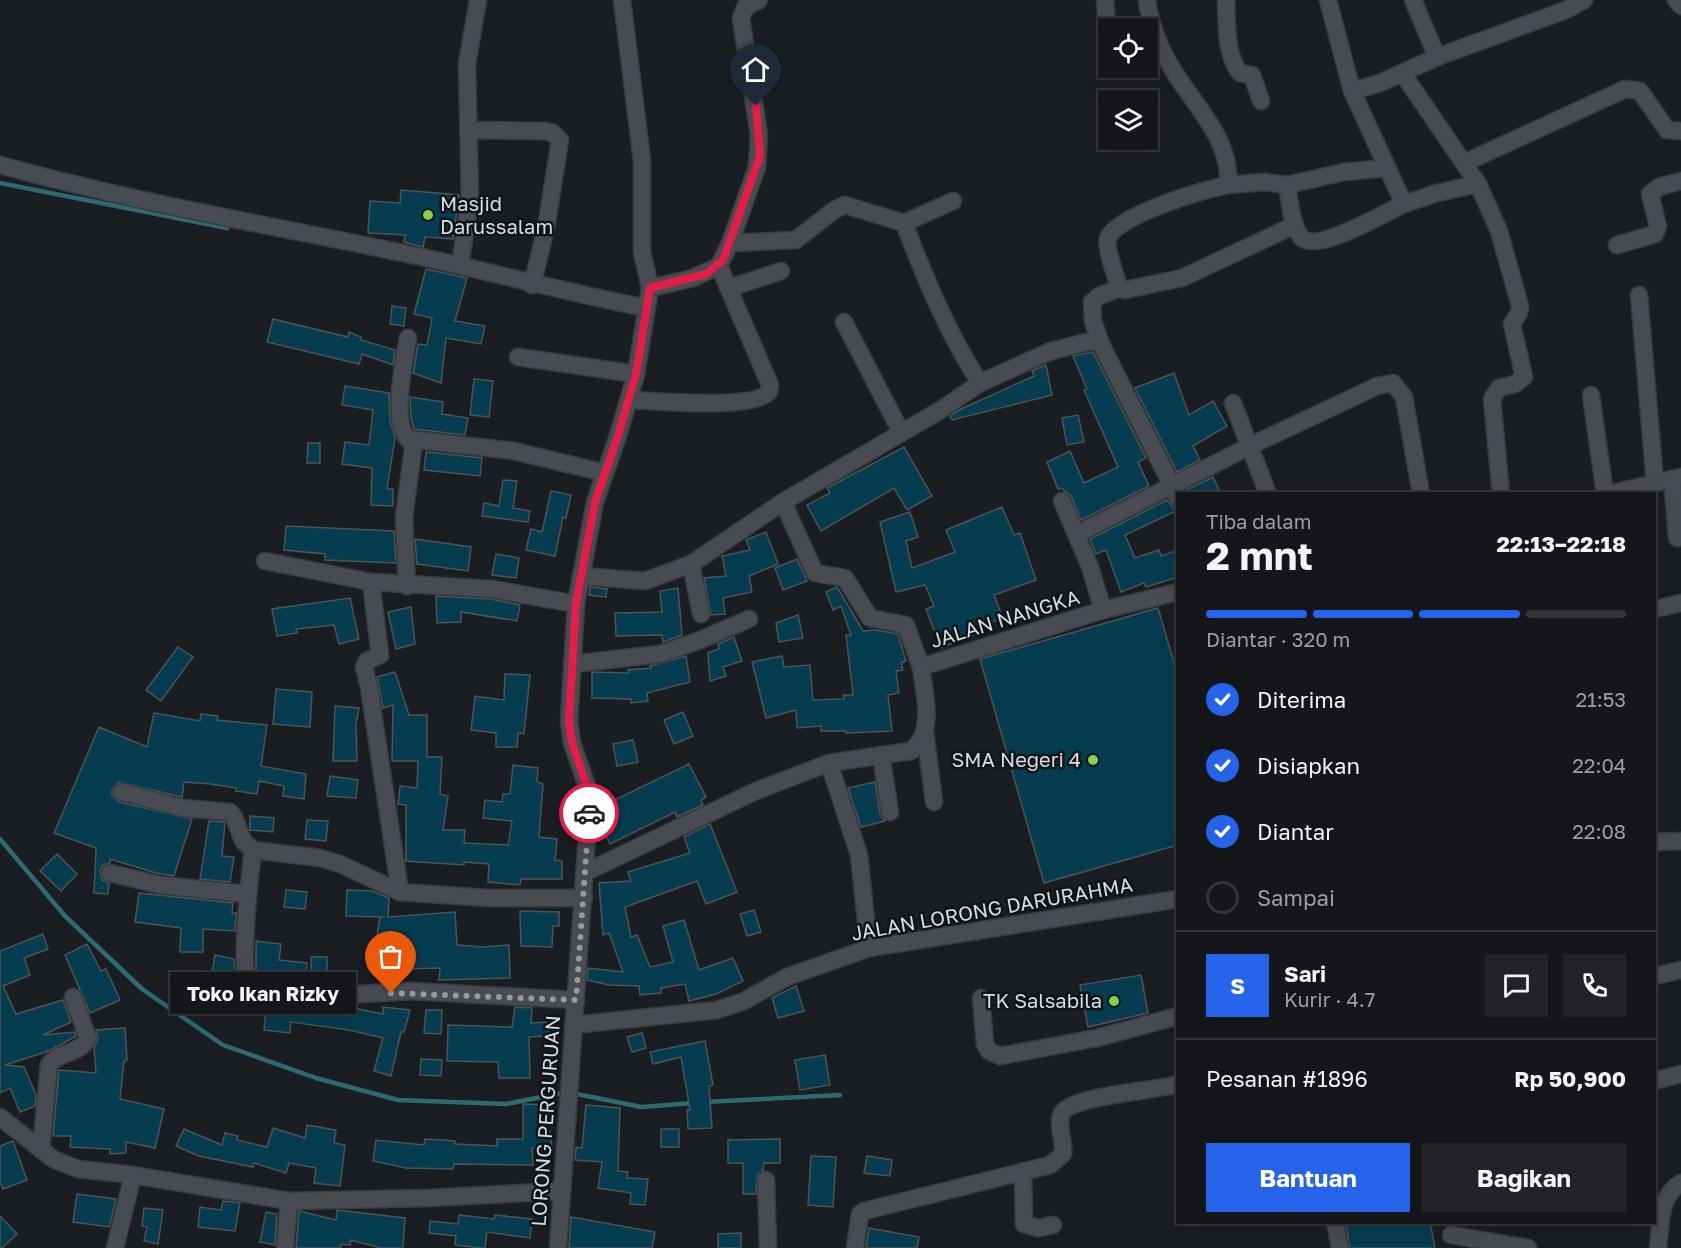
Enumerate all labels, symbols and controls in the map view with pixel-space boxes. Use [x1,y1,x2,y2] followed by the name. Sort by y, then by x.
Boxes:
[1098,18,1158,150] map controls
[1098,18,1158,78] button: locate
[730,44,781,106] pin
[739,53,772,86] icon: home
[1098,90,1158,150] button: layers
[440,191,553,238] place label: Masjid Darussalam
[421,208,435,222] marker: Masjid Darussalam
[1206,509,1311,533] text: Tiba dalam
[1496,530,1626,557] text: 22:13–22:18
[1206,532,1313,579] text: 2 mnt
[927,584,1082,652] street label: JALAN NANGKA
[1206,627,1350,651] text: Diantar · 320 m
[1206,683,1239,716] icon: check
[1257,686,1346,713] text: Diterima
[1575,687,1626,711] text: 21:53
[952,747,1081,771] place label: SMA Negeri 4
[1206,749,1239,782] icon: check
[1257,752,1360,779] text: Disiapkan
[1086,753,1100,767] marker: SMA Negeri 4
[1572,753,1626,777] text: 22:04
[559,783,619,843] courier
[573,797,606,830] icon: car
[1206,815,1239,848] icon: check
[1257,818,1334,845] text: Diantar
[1572,819,1626,843] text: 22:08
[849,871,1134,945] street label: JALAN LORONG DARURAHMA
[1257,884,1335,911] text: Sampai
[365,931,416,993] pin
[374,940,407,973] icon: bag
[1485,954,1548,1017] button: chat
[1563,954,1626,1017] button: phone
[1284,960,1326,987] text: Sari
[169,972,355,1014] callout: Toko Ikan Rizky
[1230,972,1245,999] text: S
[187,981,339,1005] text: Toko Ikan Rizky
[1284,987,1375,1011] text: Kurir · 4.7
[983,988,1102,1012] place label: TK Salsabila
[1107,994,1121,1008] marker: TK Salsabila
[526,1014,564,1227] street label: LORONG PERGURUAN
[1206,1065,1368,1092] text: Pesanan #1896
[1514,1065,1626,1092] text: Rp 50,900
[1206,1143,1410,1212] button: Bantuan
[1422,1143,1626,1212] button: Bagikan

